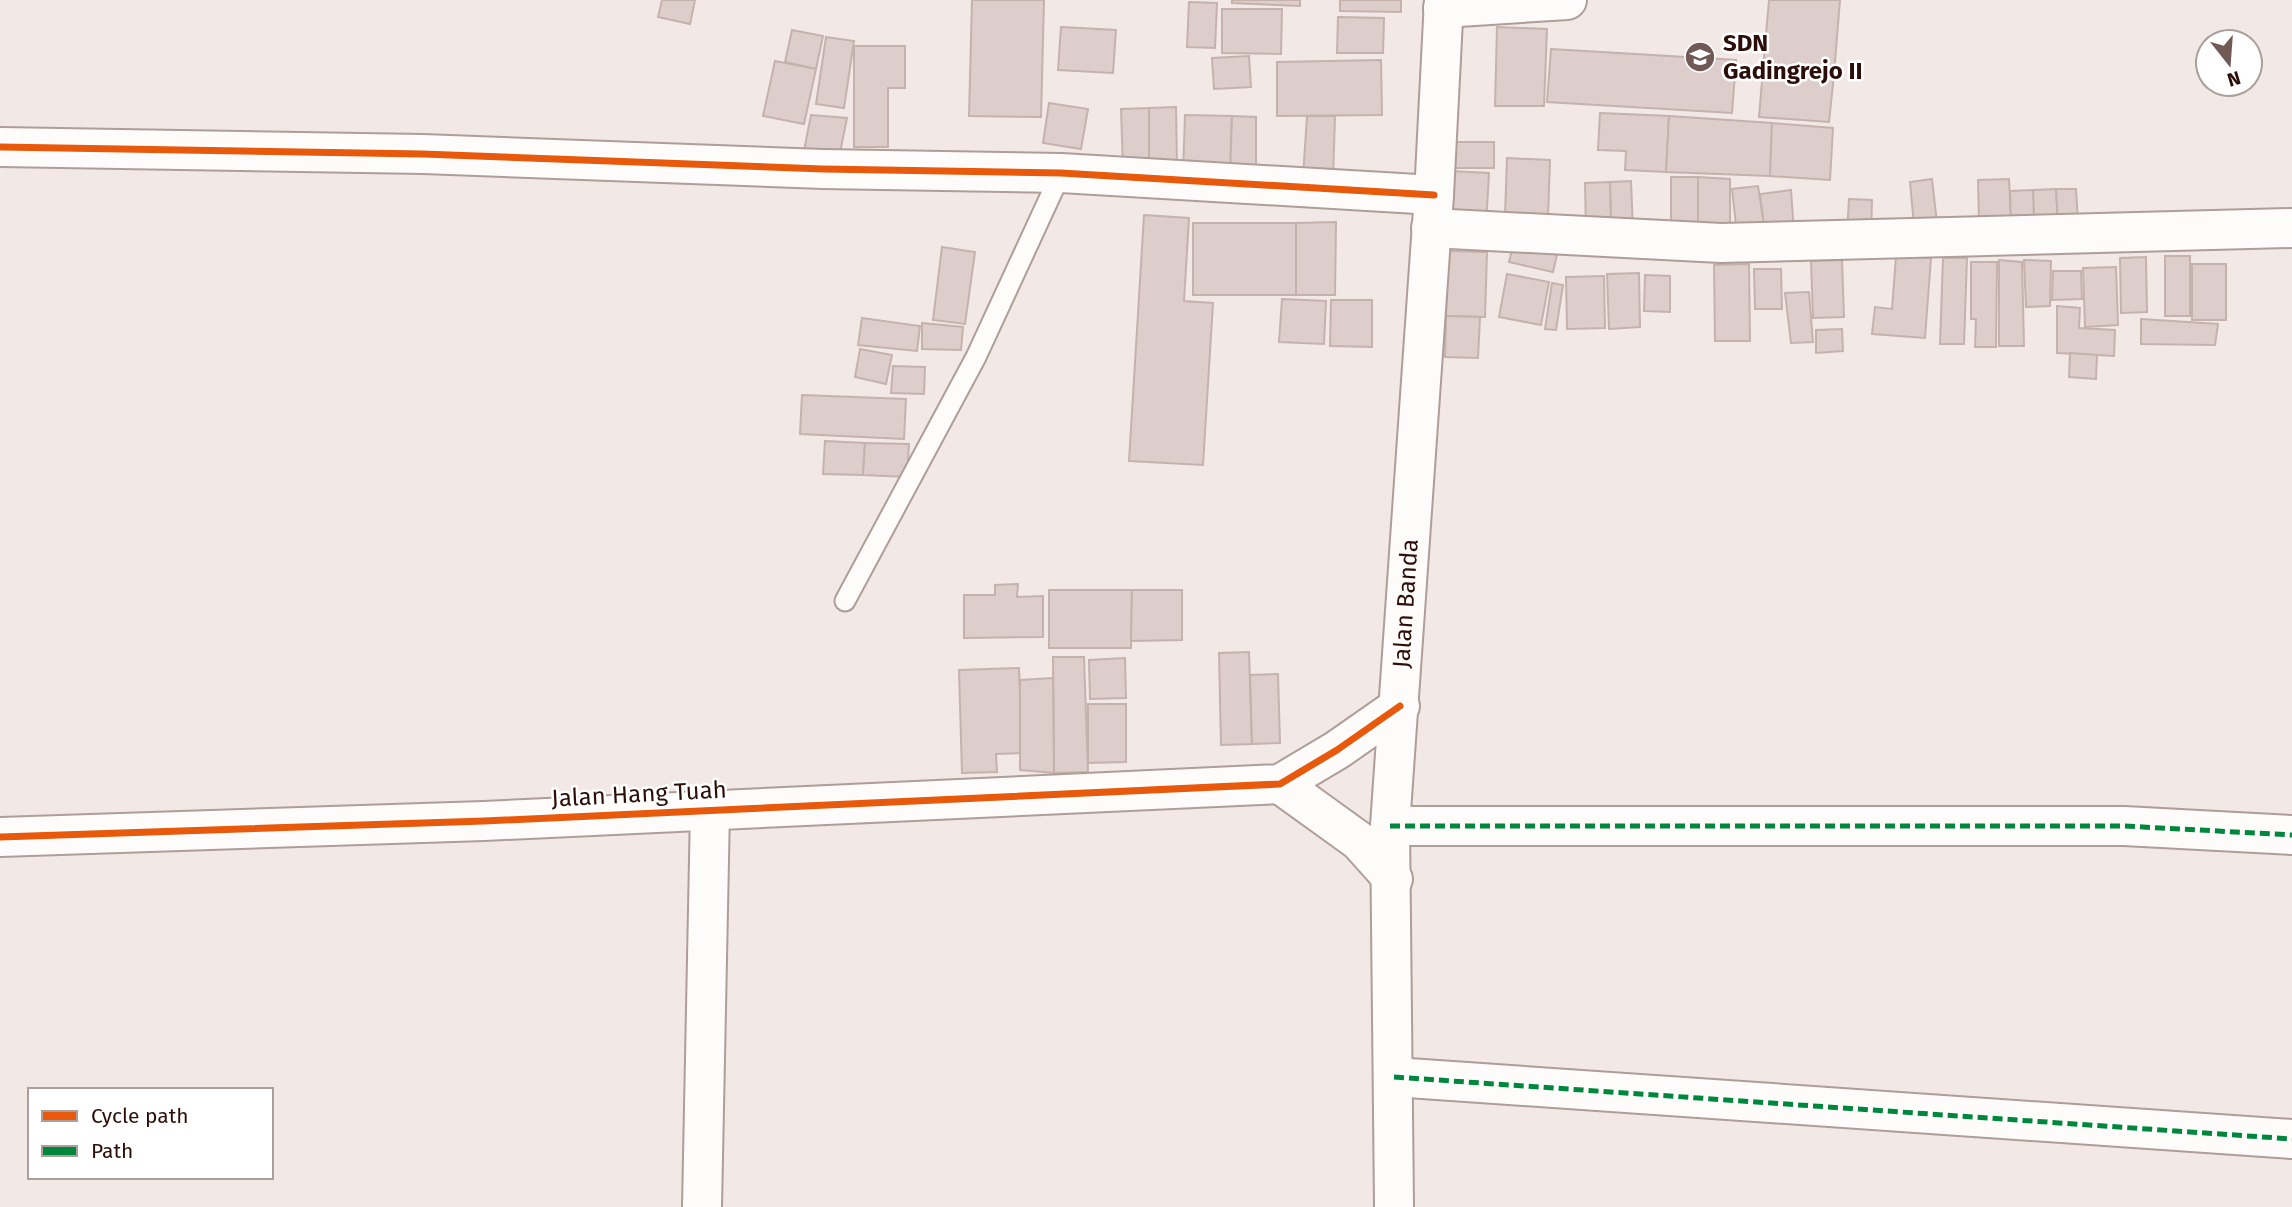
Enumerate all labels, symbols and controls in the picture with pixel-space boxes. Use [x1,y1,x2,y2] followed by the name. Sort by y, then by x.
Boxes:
[2194,28,2264,98] north arrow
[1723,29,1863,85] place label: SDN Gadingrejo II
[1683,40,1717,74] school or university icon: SDN Gadingrejo II
[2224,66,2243,92] text: N
[1387,538,1424,669] street label: Jalan Banda
[551,775,727,813] street label: Jalan Hang Tuah
[28,1088,273,1179] legend
[91,1103,189,1129] text: Cycle path
[91,1138,133,1164] text: Path

